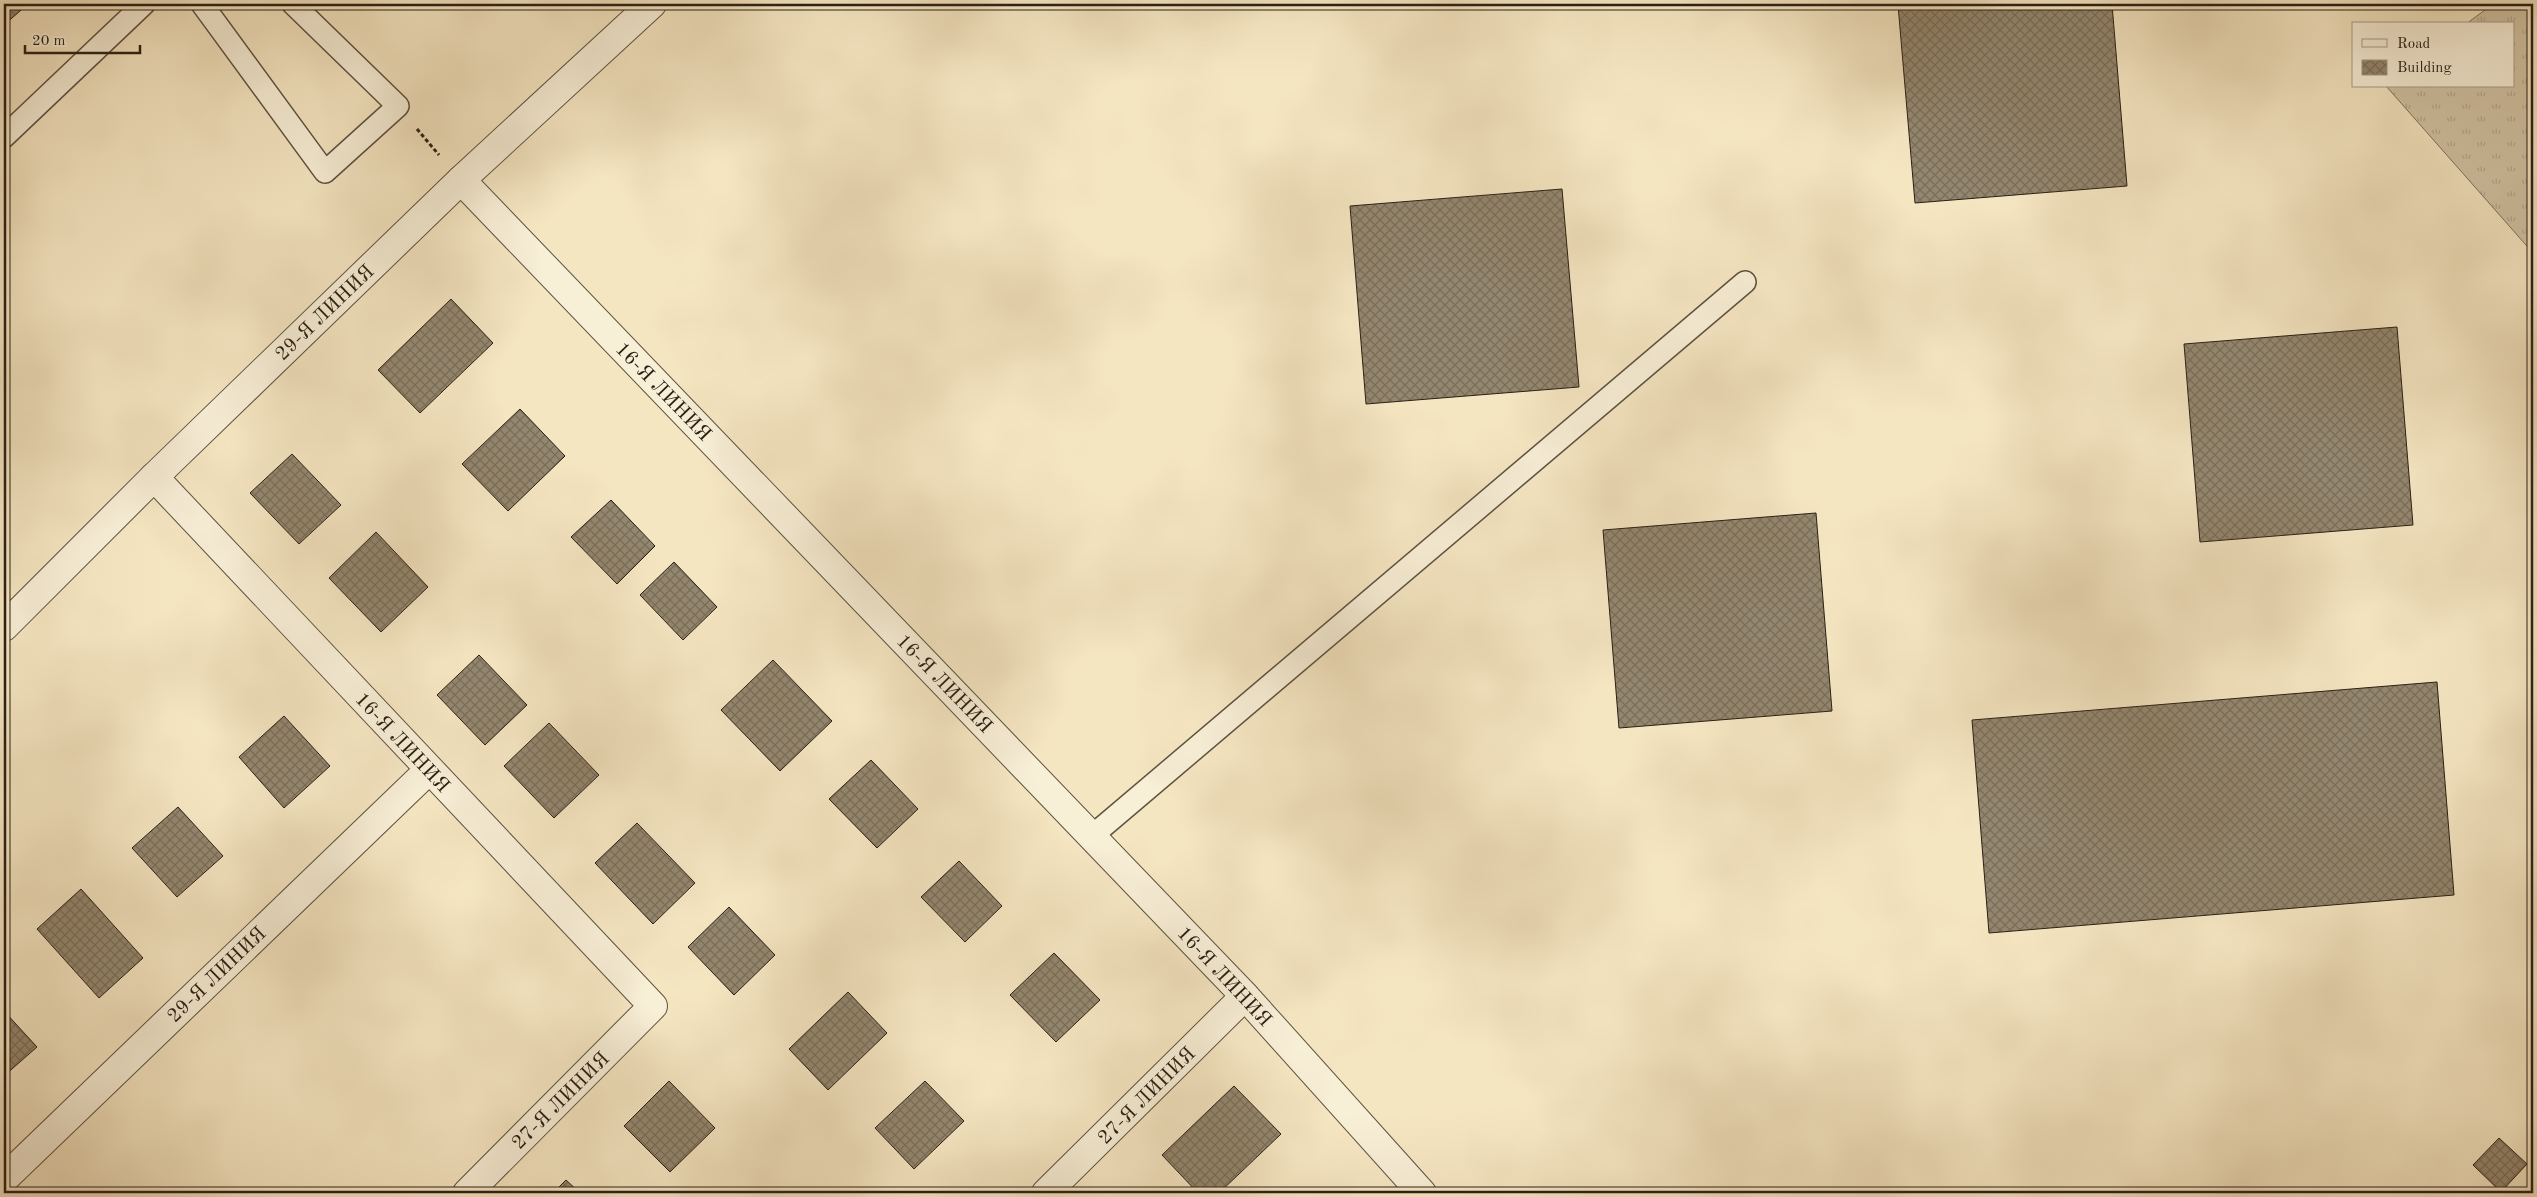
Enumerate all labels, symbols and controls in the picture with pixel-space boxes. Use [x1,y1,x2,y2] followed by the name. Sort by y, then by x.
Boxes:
[25,22,140,54] scale bar
[2352,22,2514,88] legend
[32,34,66,49] text: 20 m
[2397,37,2431,52] text: Road
[2397,61,2452,76] text: Building
[272,262,378,365] street label: 29-Я ЛИНИЯ
[611,339,714,445] street label: 16-Я ЛИНИЯ
[892,631,995,737] street label: 16-Я ЛИНИЯ
[350,690,453,797] street label: 16-Я ЛИНИЯ
[164,924,270,1027] street label: 29-Я ЛИНИЯ
[1172,924,1275,1031] street label: 16-Я ЛИНИЯ
[1095,1044,1200,1149] street label: 27-Я ЛИНИЯ
[509,1049,614,1154] street label: 27-Я ЛИНИЯ

